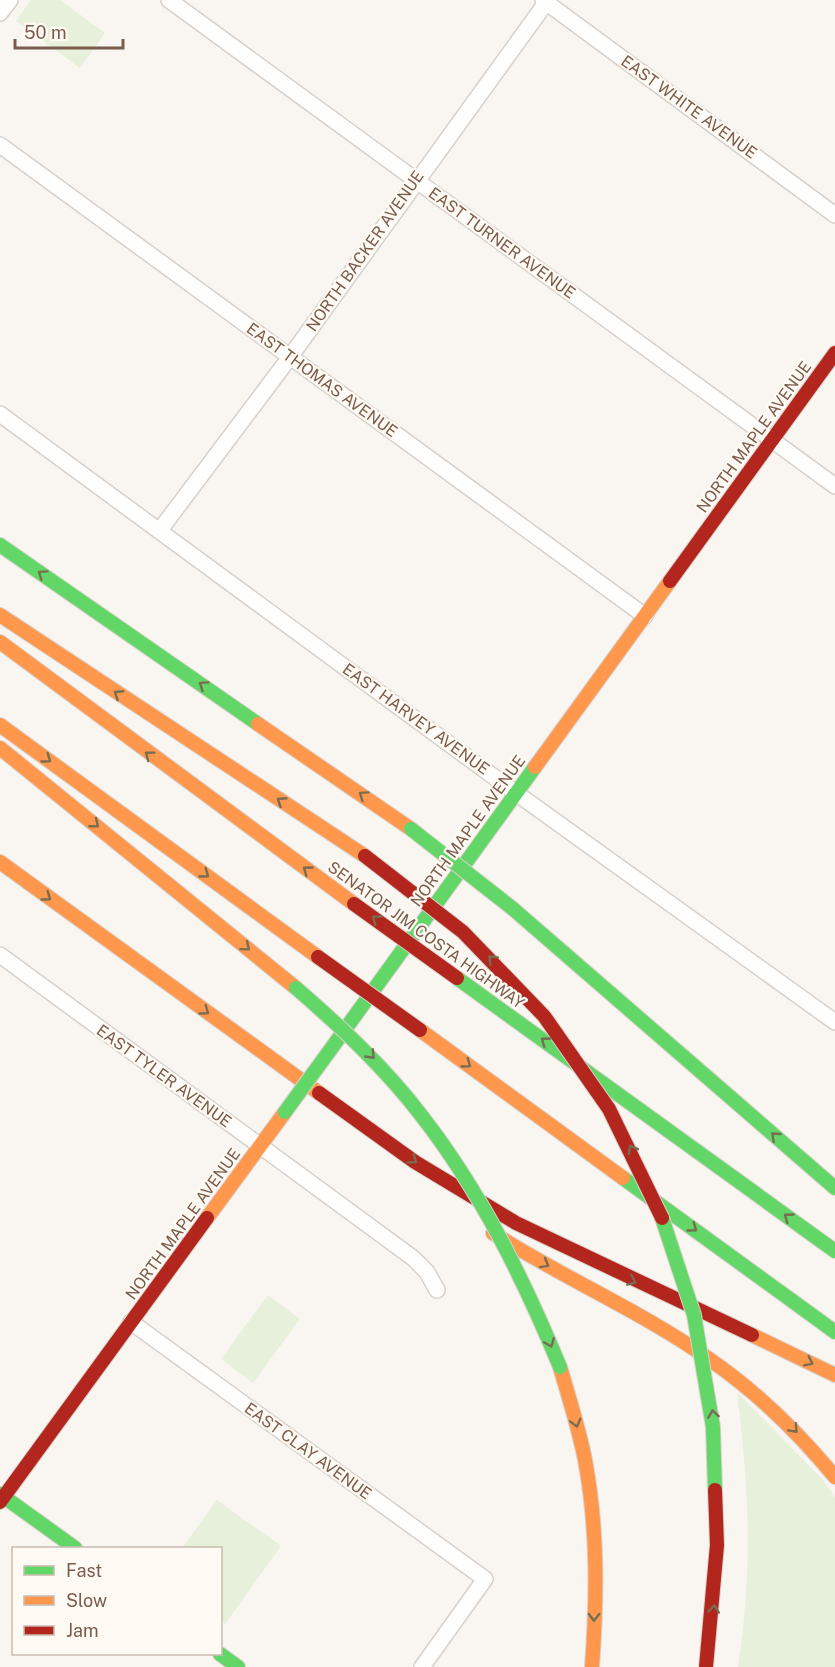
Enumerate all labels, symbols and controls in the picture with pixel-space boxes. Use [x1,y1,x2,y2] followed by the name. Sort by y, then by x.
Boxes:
[15,12,123,50] scale bar
[24,22,67,43] text: 50 m
[617,51,761,163] street label: EAST WHITE AVENUE
[302,167,428,335] street label: NORTH BACKER AVENUE
[425,183,579,303] street label: EAST TURNER AVENUE
[243,319,401,441] street label: EAST THOMAS AVENUE
[693,358,815,516] street label: NORTH MAPLE AVENUE
[38,570,49,581] one-way arrow
[339,659,493,779] street label: EAST HARVEY AVENUE
[198,681,209,692] one-way arrow
[114,690,125,701] one-way arrow
[145,751,156,762] one-way arrow
[41,752,52,763] one-way arrow
[407,752,529,910] street label: NORTH MAPLE AVENUE
[359,791,370,802] one-way arrow
[277,797,288,808] one-way arrow
[88,817,99,828] one-way arrow
[324,857,528,1013] street label: SENATOR JIM COSTA HIGHWAY
[302,866,313,877] one-way arrow
[198,867,209,878] one-way arrow
[40,890,51,901] one-way arrow
[371,916,382,927] one-way arrow
[239,939,250,950] one-way arrow
[489,955,500,966] one-way arrow
[198,1004,209,1015] one-way arrow
[93,1021,235,1131] street label: EAST TYLER AVENUE
[540,1037,551,1048] one-way arrow
[364,1048,375,1058] one-way arrow
[461,1057,472,1068] one-way arrow
[771,1132,782,1143] one-way arrow
[122,1145,244,1303] street label: NORTH MAPLE AVENUE
[628,1145,639,1155] one-way arrow
[407,1153,418,1164] one-way arrow
[783,1213,794,1224] one-way arrow
[686,1221,697,1232] one-way arrow
[539,1257,549,1268] one-way arrow
[625,1274,636,1286] one-way arrow
[543,1337,556,1348] one-way arrow
[803,1355,813,1366] one-way arrow
[241,1399,375,1503] street label: EAST CLAY AVENUE
[707,1410,719,1419] one-way arrow
[569,1418,582,1428] one-way arrow
[786,1421,797,1432] one-way arrow
[12,1547,222,1655] legend
[66,1560,102,1581] text: Fast
[66,1590,107,1611] text: Slow
[707,1604,719,1614] one-way arrow
[587,1612,600,1621] one-way arrow
[66,1620,99,1641] text: Jam

